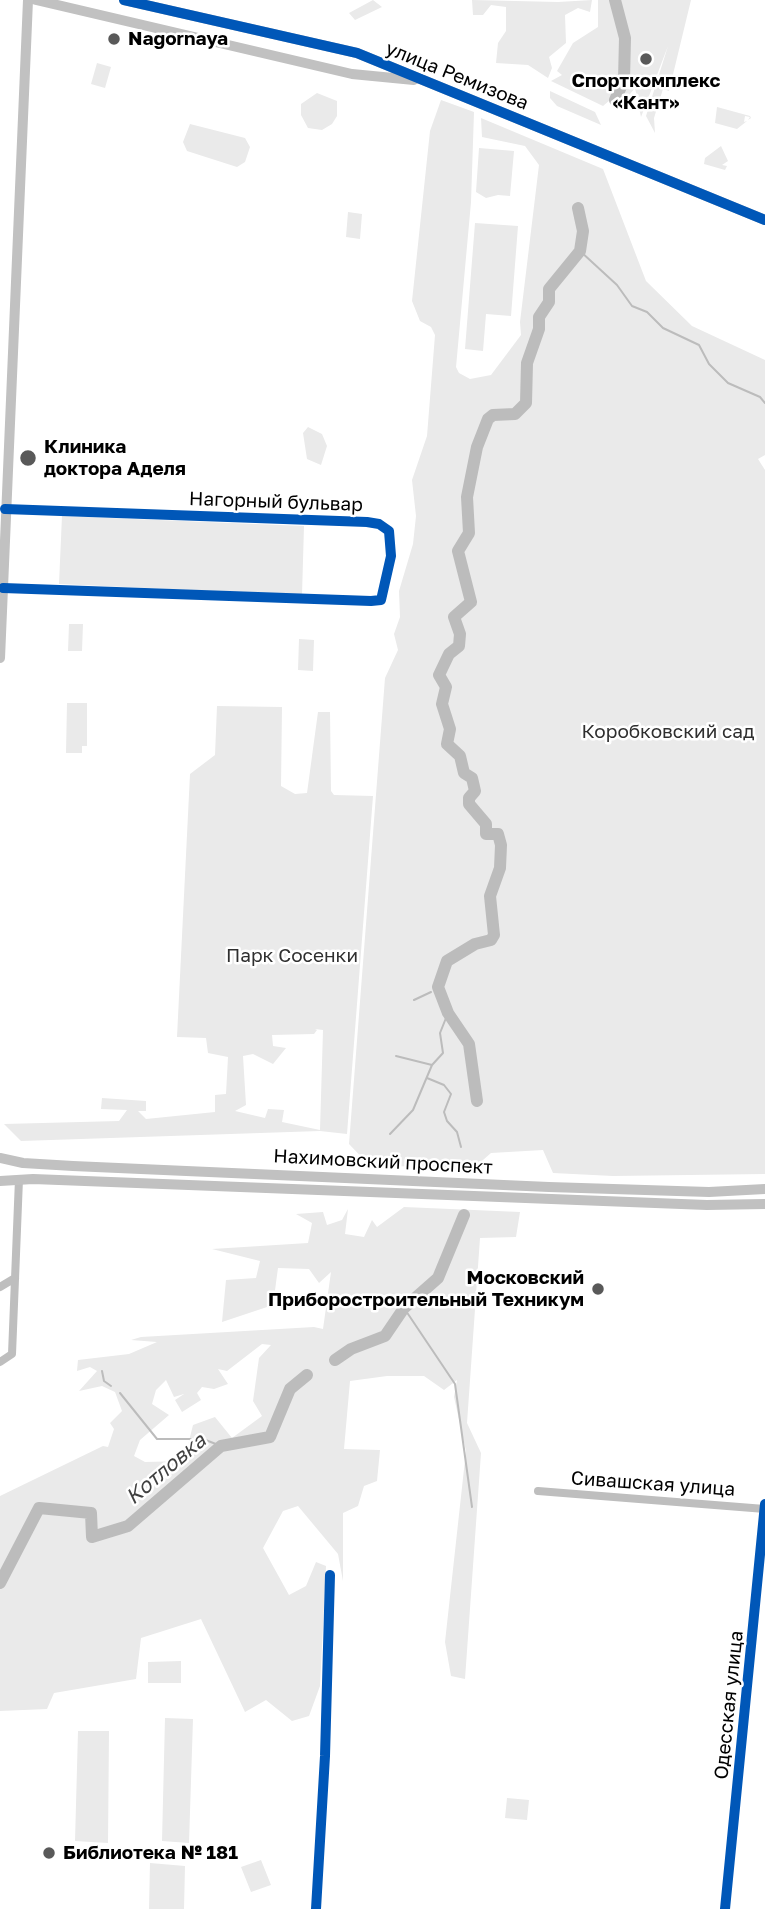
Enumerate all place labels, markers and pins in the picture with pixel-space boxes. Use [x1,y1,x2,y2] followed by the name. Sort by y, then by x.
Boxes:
[128,28,228,50] place label: Nagornaya
[106,31,122,47] marker: Nagornaya
[638,51,654,67] marker: Спорткомплекс «Кант»
[572,70,720,114] place label: Спорткомплекс «Кант»
[44,436,186,480] place label: Клиника доктора Аделя
[18,448,38,468] marker: Клиника доктора Аделя
[268,1267,584,1311] place label: Московский Приборостроительный Техникум
[590,1281,606,1297] marker: Московский Приборостроительный Техникум
[63,1842,238,1864] place label: Библиотека № 181
[41,1845,57,1861] marker: Библиотека № 181

